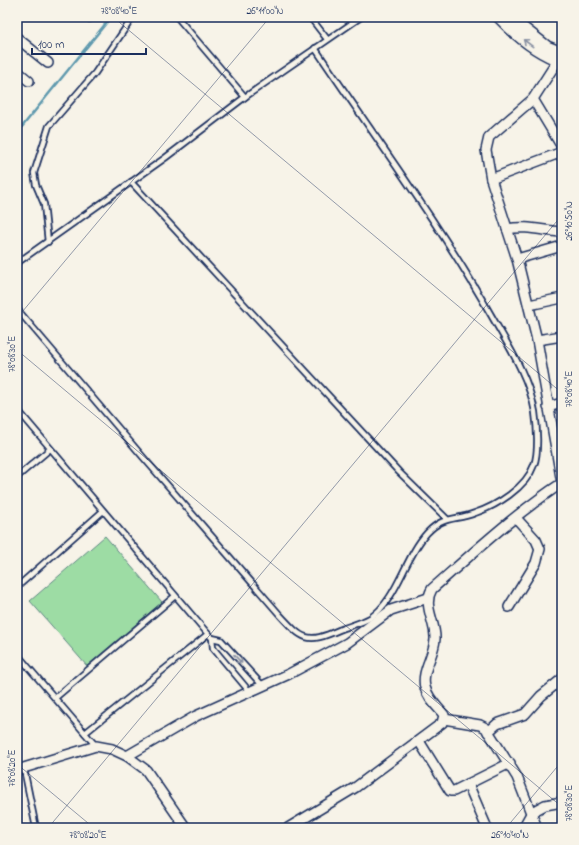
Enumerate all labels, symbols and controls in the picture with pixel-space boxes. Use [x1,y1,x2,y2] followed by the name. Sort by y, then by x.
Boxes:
[101,4,137,19] text: 78°08'40"E
[246,4,284,19] text: 26°11'00"N
[32,30,146,56] scale bar
[38,36,65,54] text: 100 m
[522,39,533,48] one-way arrow
[562,201,577,241] text: 26°10'50"N
[5,336,20,372] text: 78°08'30"E
[562,371,577,407] text: 78°08'40"E
[234,654,243,664] one-way arrow
[5,749,20,787] text: 78°08'20"E
[562,785,577,821] text: 78°08'30"E
[69,828,107,843] text: 78°08'20"E
[491,828,529,843] text: 26°10'40"N

